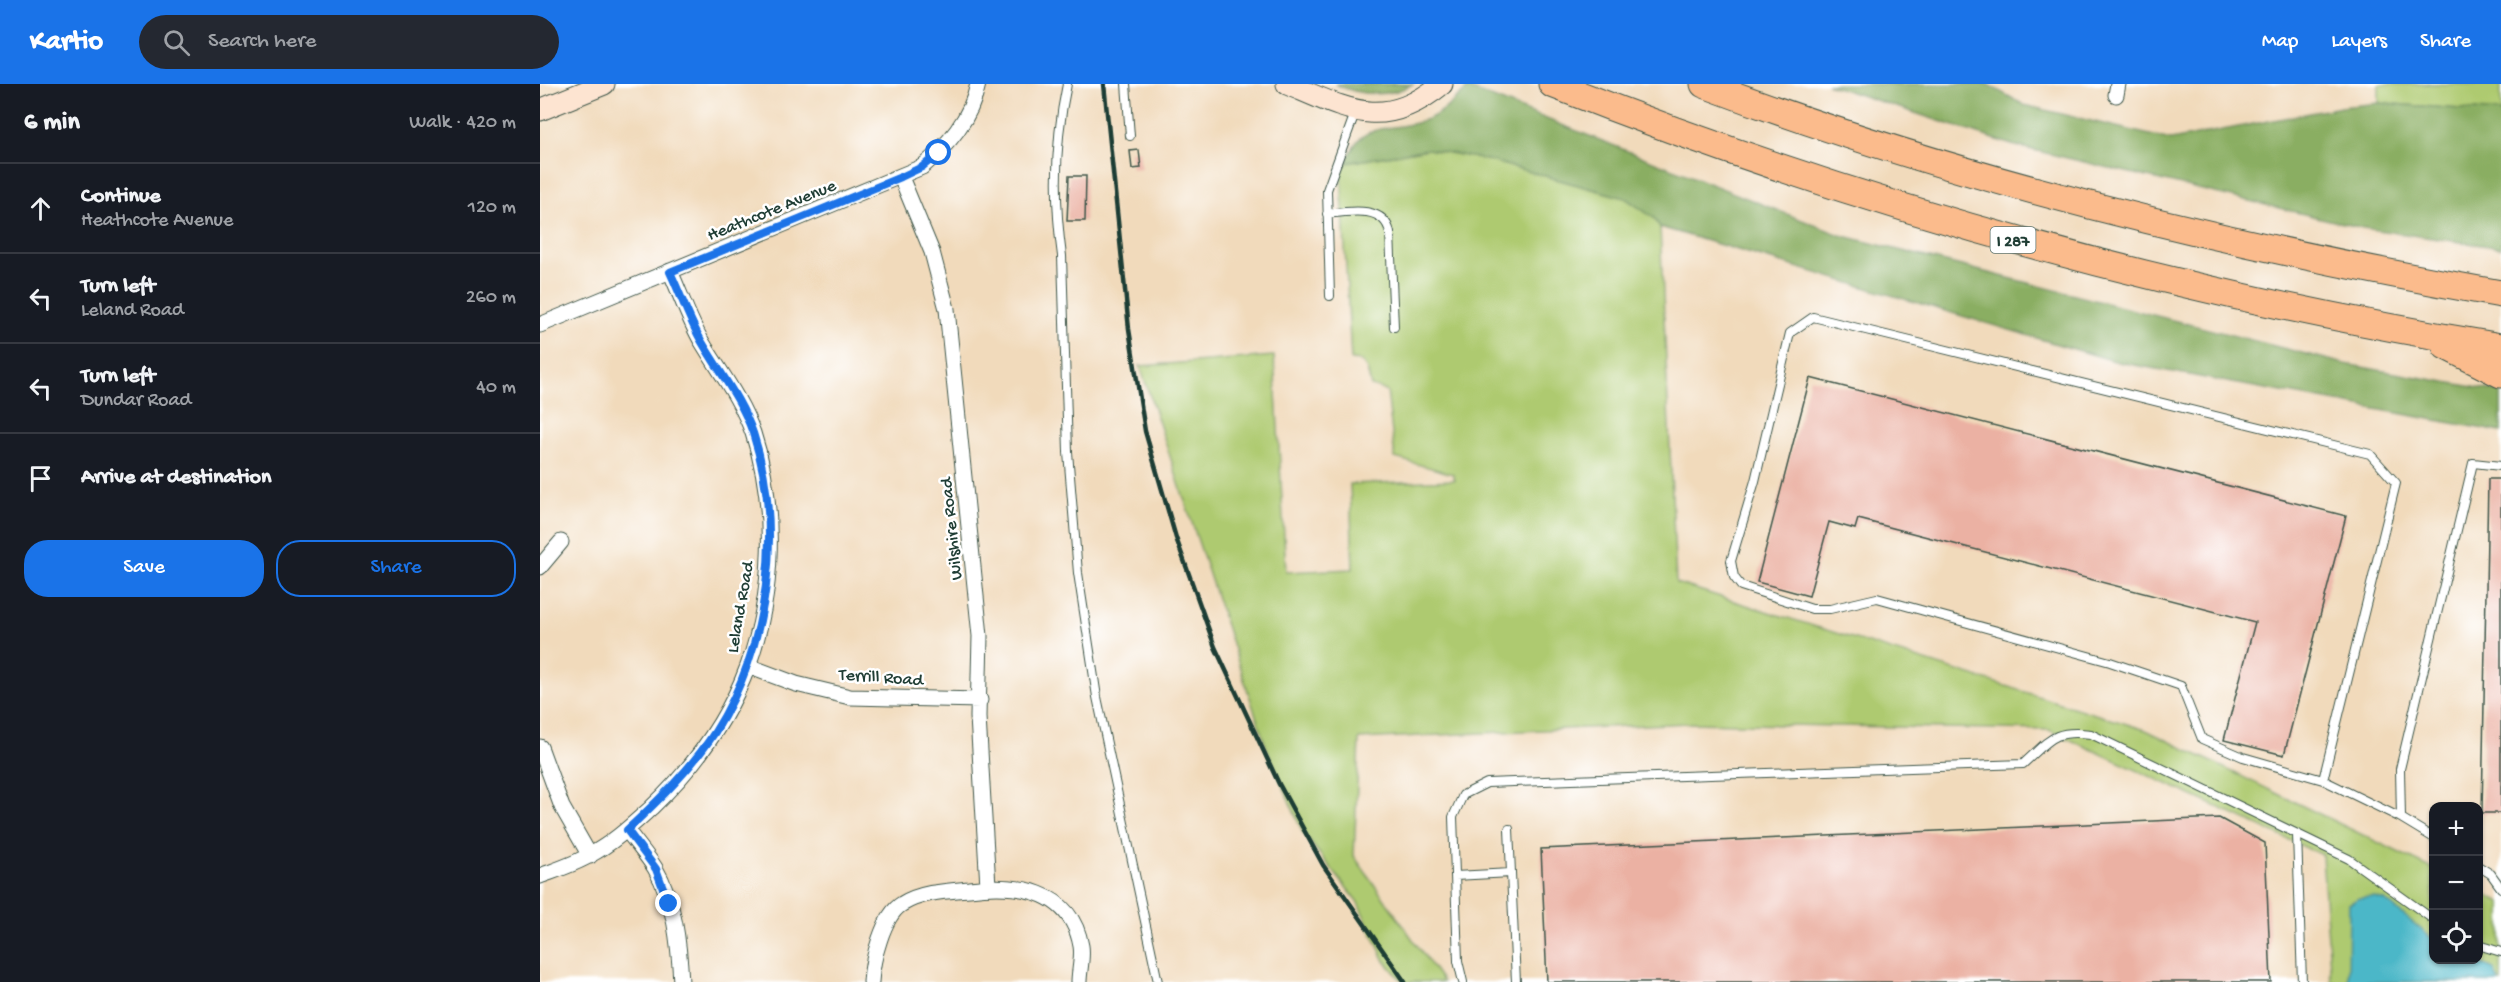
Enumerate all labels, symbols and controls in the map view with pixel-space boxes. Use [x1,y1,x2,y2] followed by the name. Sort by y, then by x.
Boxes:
[139,15,559,69] search box
[30,26,103,59] text: Kartio
[160,26,193,59] icon: search
[208,29,316,55] text: Search here
[2262,30,2298,55] text: Map
[2331,30,2387,55] text: Layers
[2420,30,2471,55] text: Share
[24,108,80,139] text: 6 min
[409,112,516,135] text: Walk · 420 m
[925,139,951,165] route start
[704,176,840,247] street label: Heathcote Avenue
[81,184,161,210] text: Continue
[24,192,57,225] icon: ahead
[468,197,516,220] text: 120 m
[81,210,233,233] text: Heathcote Avenue
[1990,227,2036,253] road number: I 287
[81,274,155,300] text: Turn left
[24,282,57,315] icon: left
[466,287,516,310] text: 260 m
[81,300,184,323] text: Leland Road
[81,364,155,390] text: Turn left
[24,372,57,405] icon: left
[476,377,516,400] text: 40 m
[81,390,191,413] text: Dundar Road
[24,462,57,495] icon: arrive
[81,465,271,491] text: Arrive at destination
[937,475,968,581] street label: Wilshire Road
[24,540,264,597] button: Save
[276,540,516,597] button: Share
[723,559,760,655] street label: Leland Road
[837,665,925,692] street label: Terrill Road
[2429,802,2483,964] map controls
[2429,802,2483,856] button: +
[2429,856,2483,910] button: −
[655,890,681,916] route end
[2429,910,2483,964] button: locate

